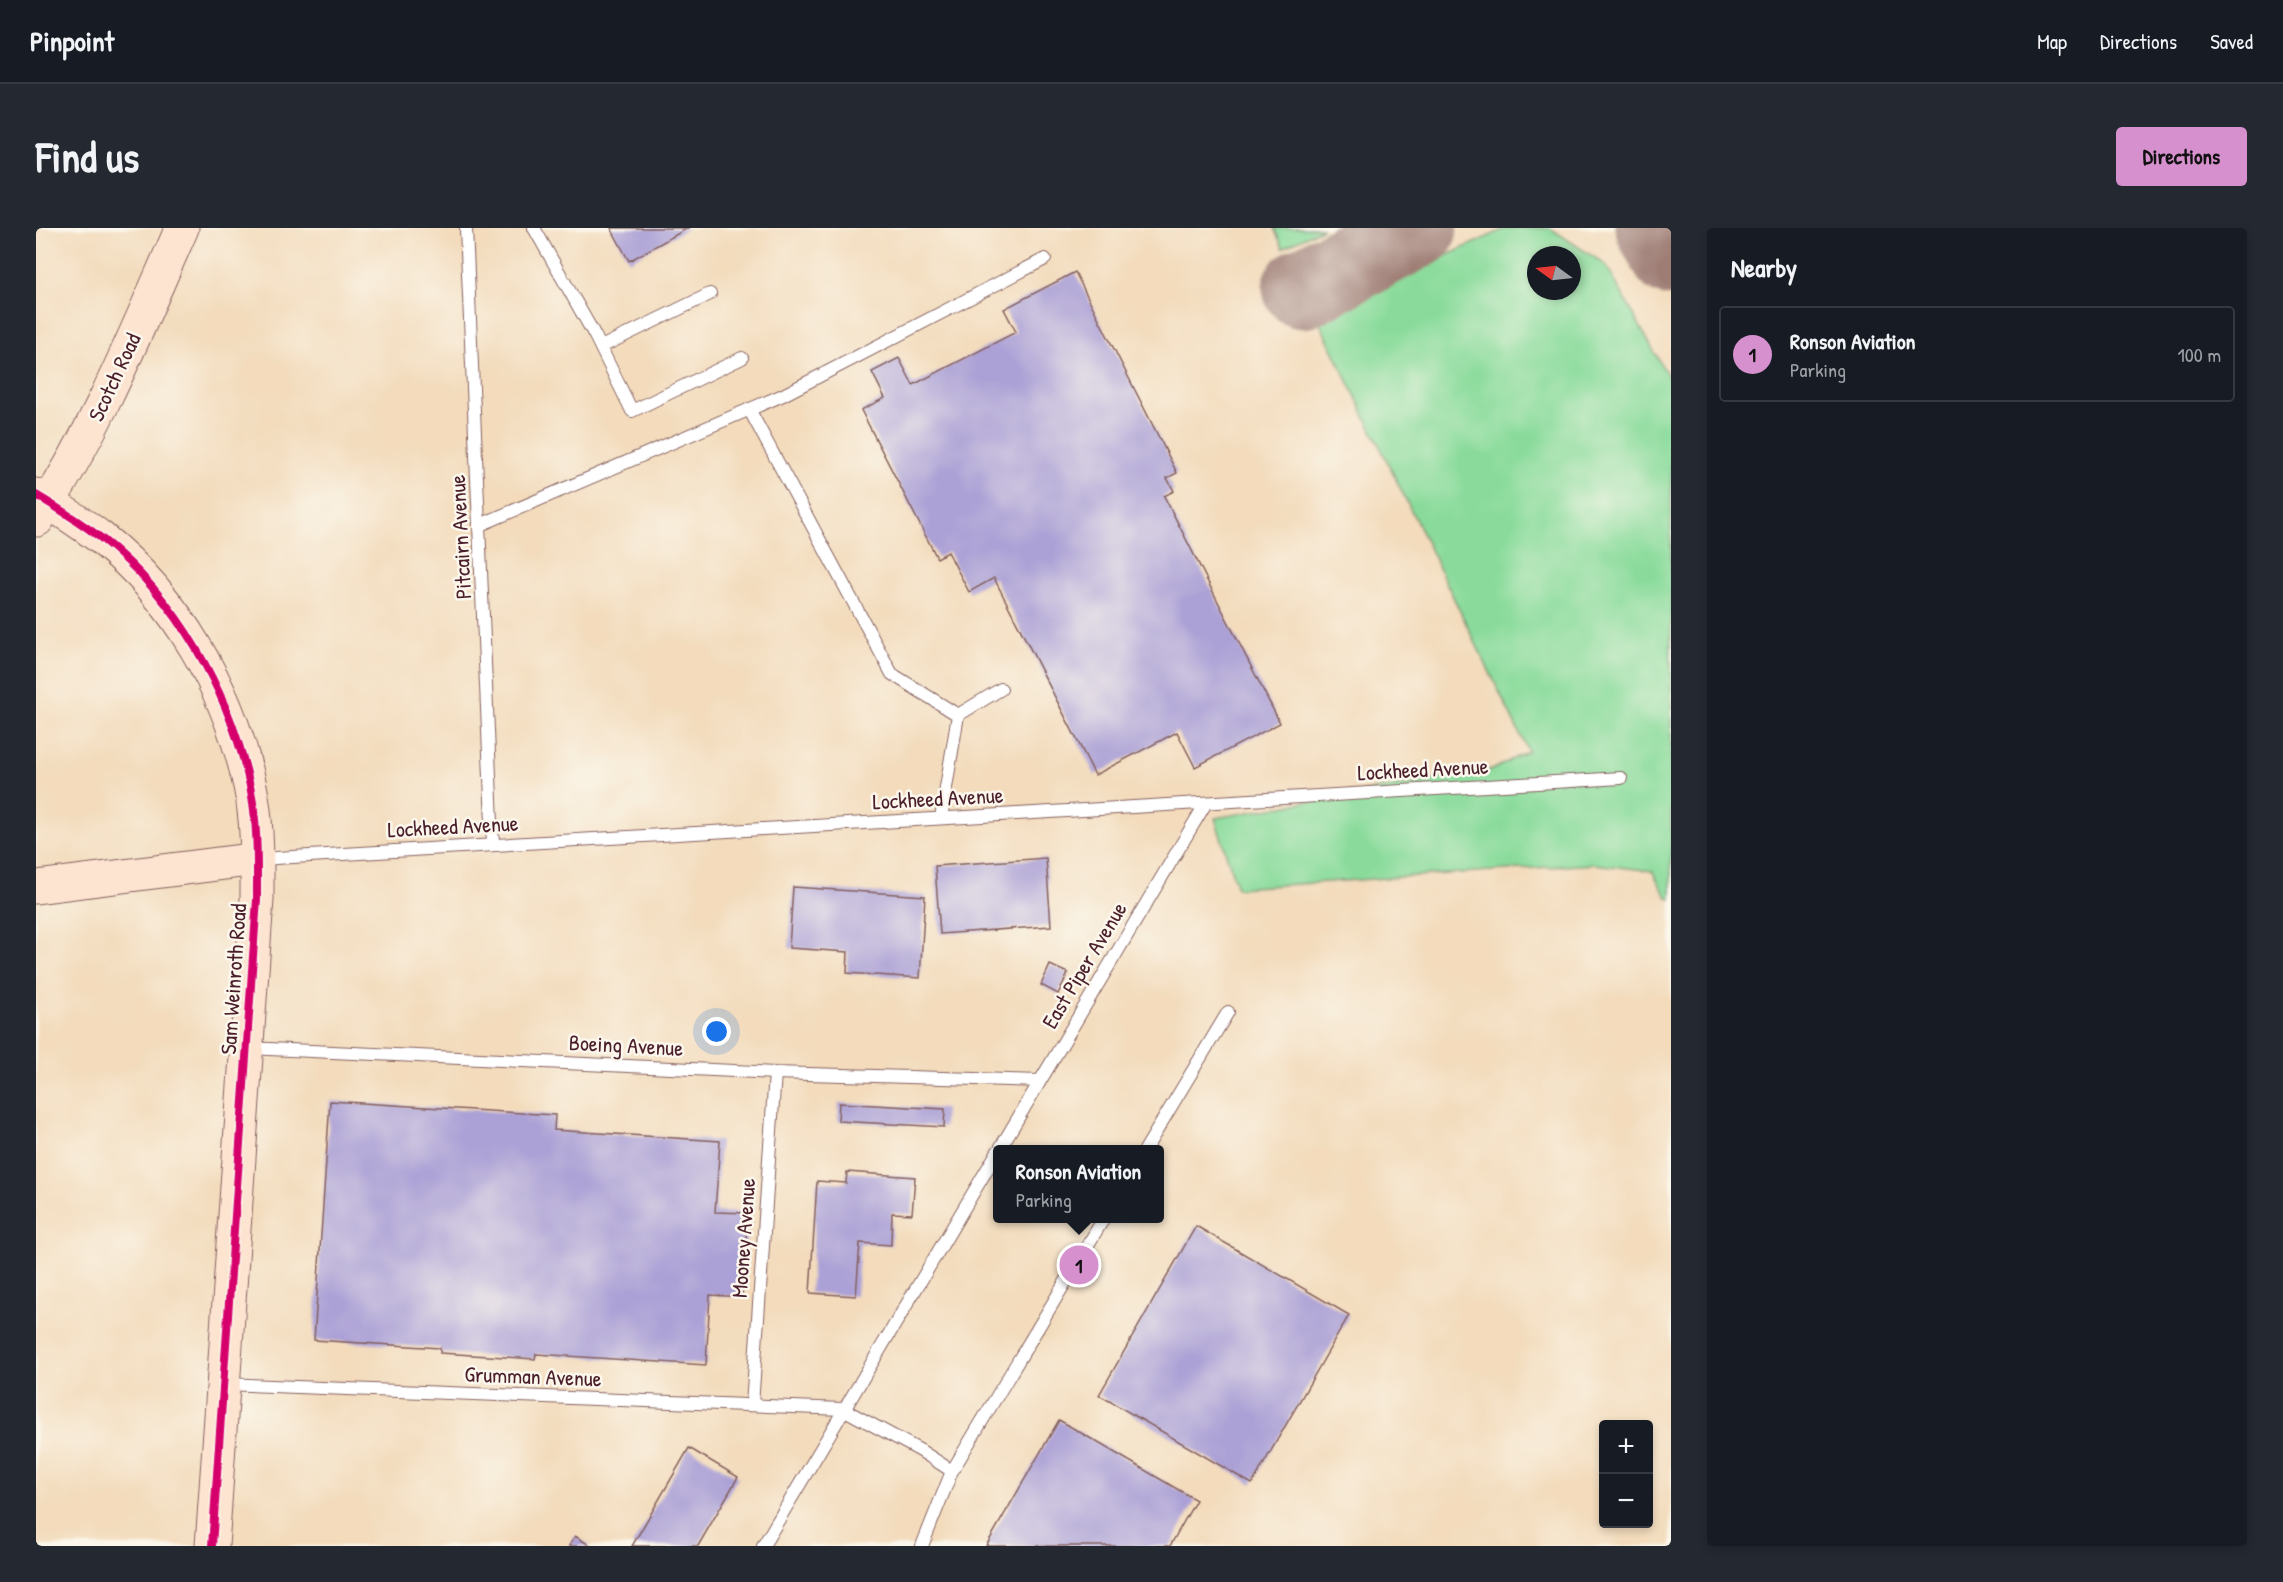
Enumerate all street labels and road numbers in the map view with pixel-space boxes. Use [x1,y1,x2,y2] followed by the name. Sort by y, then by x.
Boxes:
[81,328,148,426] street label: Scotch Road
[442,474,478,600] street label: Pitcairn Avenue
[1357,751,1489,787] street label: Lockheed Avenue
[872,780,1004,816] street label: Lockheed Avenue
[387,808,519,844] street label: Lockheed Avenue
[1034,896,1134,1034] street label: East Piper Avenue
[213,902,253,1055] street label: Sam Weinroth Road
[568,1027,684,1063] street label: Boeing Avenue
[724,1177,762,1299] street label: Mooney Avenue
[464,1359,602,1393] street label: Grumman Avenue

